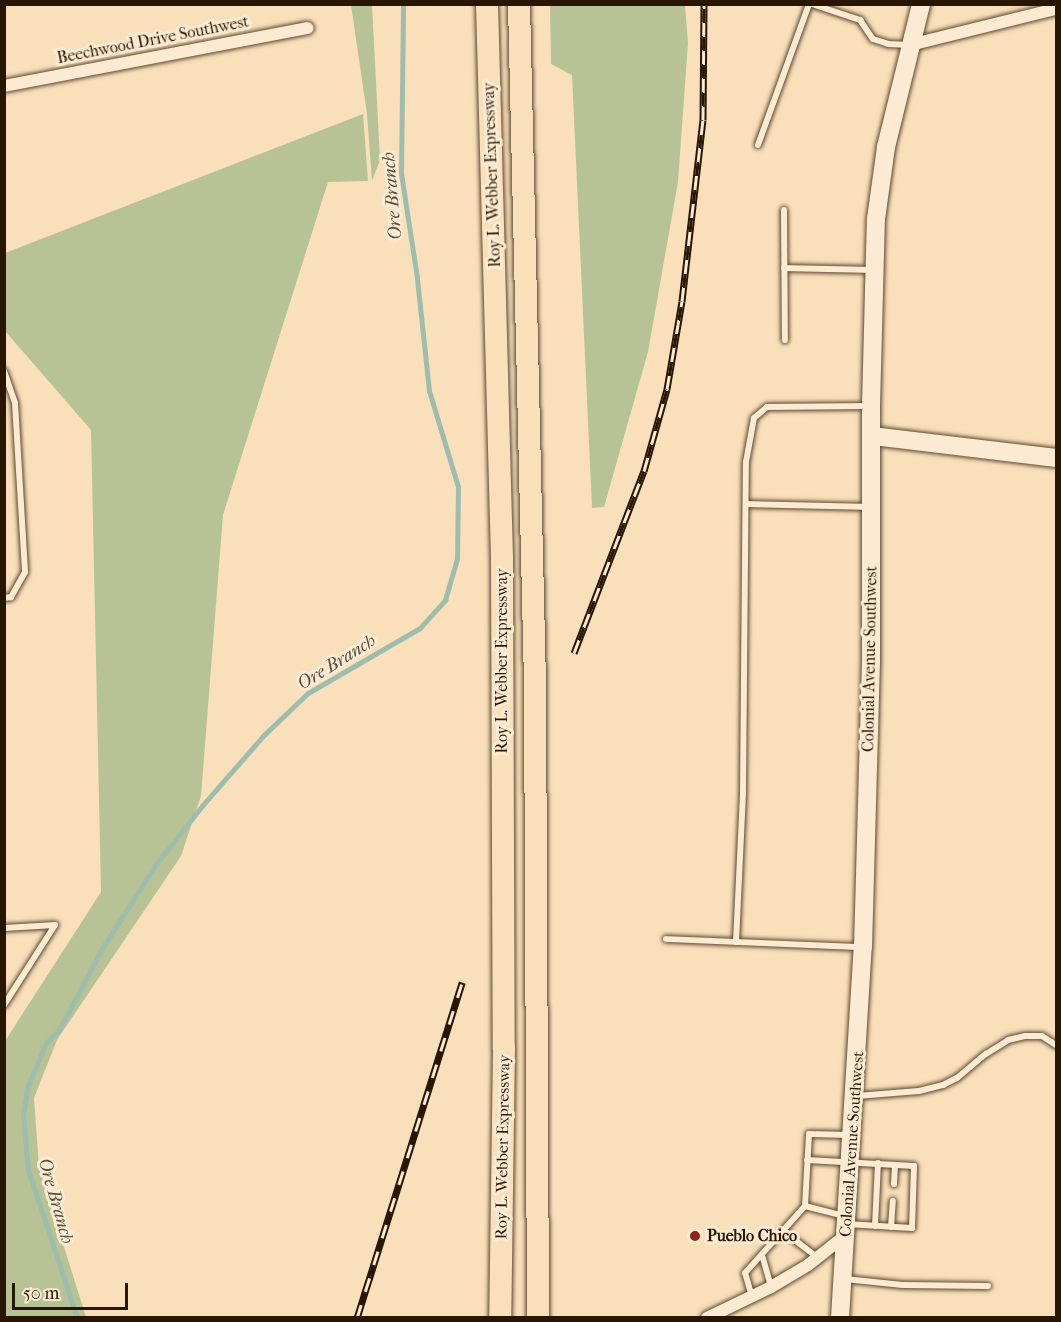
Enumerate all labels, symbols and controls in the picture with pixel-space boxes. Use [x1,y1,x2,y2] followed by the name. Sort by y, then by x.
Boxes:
[55,12,251,68] street label: Beechwood Drive Southwest
[479,82,505,268] street label: Roy L. Webber Expressway
[378,151,408,241] water label: Ore Branch
[859,566,881,752] street label: Colonial Avenue Southwest
[492,569,512,753] street label: Roy L. Webber Expressway
[294,630,380,696] water label: Ore Branch
[836,1050,868,1238] street label: Colonial Avenue Southwest
[492,1054,514,1240] street label: Roy L. Webber Expressway
[32,1156,78,1246] water label: Ore Branch
[707,1226,797,1246] place label: Pueblo Chico
[688,1229,702,1243] marker: Pueblo Chico
[15,1271,130,1309] scale bar
[23,1283,59,1304] text: 50 m

